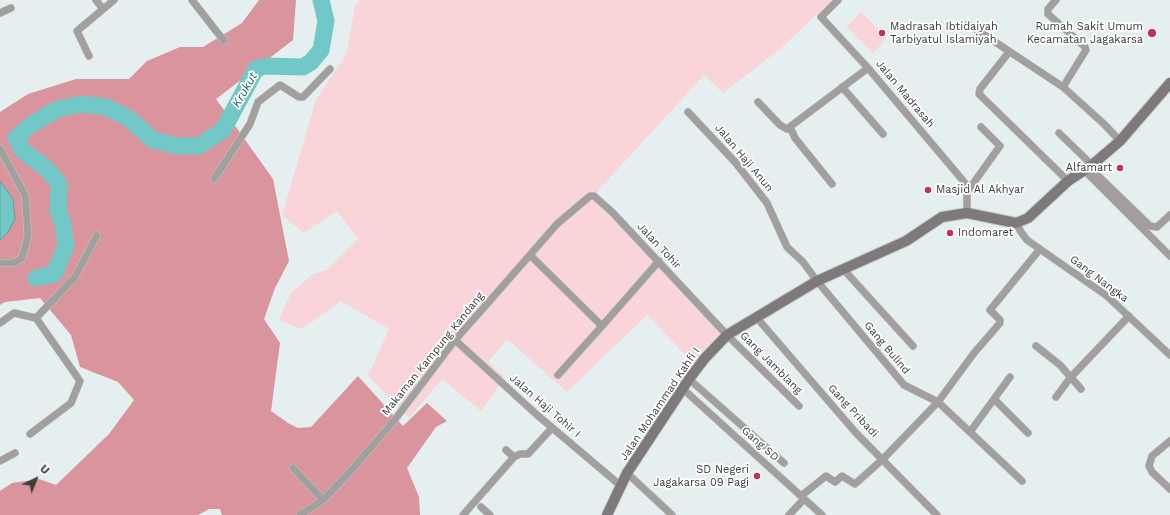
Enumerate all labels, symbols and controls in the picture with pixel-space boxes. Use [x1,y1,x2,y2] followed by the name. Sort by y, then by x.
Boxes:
[890,20,998,46] place label: Madrasah Ibtidaiyah Tarbiyatul Islamiyah
[1027,20,1143,46] place label: Rumah Sakit Umum Kecamatan Jagakarsa
[1146,27,1158,39] marker: Rumah Sakit Umum Kecamatan Jagakarsa
[877,28,887,38] marker: Madrasah Ibtidaiyah Tarbiyatul Islamiyah
[873,57,937,131] street label: Jalan Madrasah
[229,70,261,110] water label: Krukut
[712,122,776,194] street label: Jalan Haji Anun
[1066,161,1112,175] place label: Alfamart
[1115,163,1125,173] marker: Alfamart
[936,183,1025,197] place label: Masjid Al Akhyar
[923,185,933,195] marker: Masjid Al Akhyar
[634,220,684,272] street label: Jalan Tohir
[958,226,1013,240] place label: Indomaret
[945,228,955,238] marker: Indomaret
[1067,253,1131,305] street label: Gang Nangka
[379,290,487,418] street label: Makaman Kampung Kandang
[861,319,913,377] street label: Gang Bulind
[737,329,805,397] street label: Gang Jamblang
[617,345,703,463] street label: Jalan Mohammad Kahfi I
[507,372,583,440] street label: Jalan Haji Tohir I
[825,382,881,440] street label: Gang Pribadi
[739,424,781,464] street label: Gang SD
[16,459,56,499] north arrow
[37,462,52,477] text: U
[653,463,749,489] place label: SD Negeri Jagakarsa 09 Pagi
[752,471,762,481] marker: SD Negeri Jagakarsa 09 Pagi

